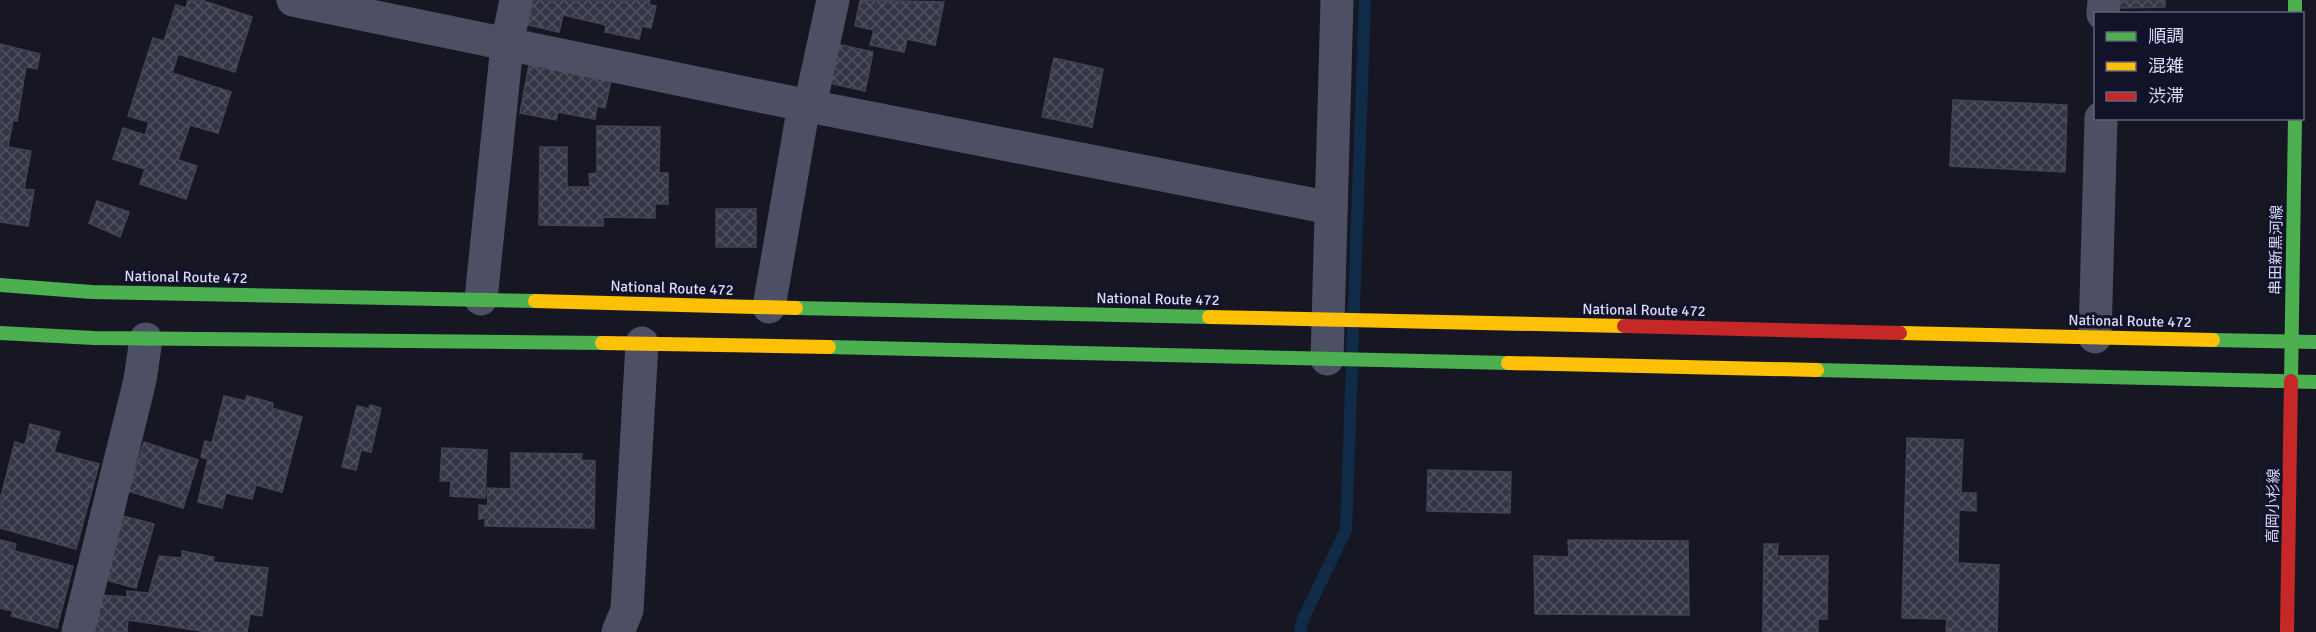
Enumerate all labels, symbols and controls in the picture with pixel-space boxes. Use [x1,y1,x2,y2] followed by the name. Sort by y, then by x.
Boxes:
[2094,12,2304,120] legend
[2148,25,2184,47] text: 順調
[2148,55,2184,77] text: 混雑
[2148,85,2184,107] text: 渋滞
[2266,205,2286,295] street label: 串田新黒河線
[124,267,248,287] street label: National Route 472
[610,277,734,299] street label: National Route 472
[1096,289,1220,309] street label: National Route 472
[1582,300,1706,320] street label: National Route 472
[2068,311,2192,331] street label: National Route 472
[2263,468,2283,544] street label: 高岡小杉線

